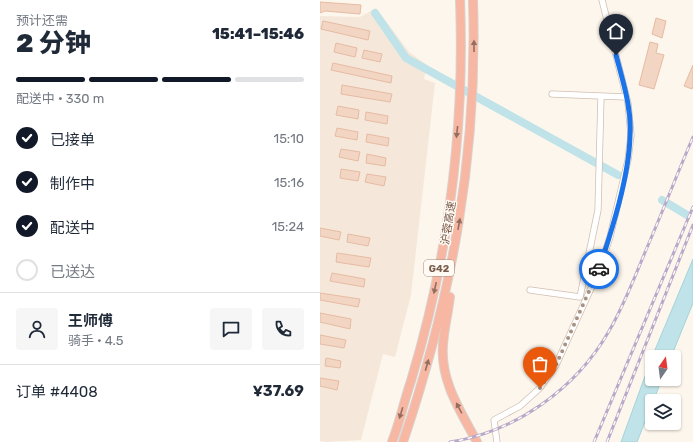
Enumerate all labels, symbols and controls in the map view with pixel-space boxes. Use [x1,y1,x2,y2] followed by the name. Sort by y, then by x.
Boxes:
[16,13,68,28] text: 预计还需
[599,14,633,55] pin
[605,20,627,42] icon: home
[212,25,304,43] text: 15:41–15:46
[16,28,91,59] text: 2 分钟
[471,39,477,52] one-way arrow
[16,91,104,106] text: 配送中 · 330 m
[454,126,460,138] one-way arrow
[16,127,38,149] icon: check
[50,131,95,149] text: 已接单
[274,131,304,146] text: 15:10
[16,171,38,193] icon: check
[50,175,95,193] text: 制作中
[274,175,304,190] text: 15:16
[439,200,458,246] street label: 沪蓉高速
[16,215,38,237] icon: check
[457,218,463,230] one-way arrow
[50,219,95,237] text: 配送中
[272,219,304,234] text: 15:24
[579,249,619,289] courier
[588,258,610,280] icon: car
[424,260,454,276] road number: G42
[50,263,95,281] text: 已送达
[431,282,437,294] one-way arrow
[16,308,58,350] button: person
[210,308,252,350] button: chat
[262,308,304,350] button: phone
[68,312,113,330] text: 王师傅
[68,333,124,348] text: 骑手 · 4.5
[523,347,557,388] pin
[645,350,681,386] north arrow
[645,350,681,430] map controls
[529,353,551,375] icon: bag
[425,358,431,371] one-way arrow
[252,382,304,400] text: ¥37.69
[16,383,98,401] text: 订单 #4408
[645,394,681,430] button: layers
[455,402,462,413] one-way arrow
[398,408,404,420] one-way arrow

